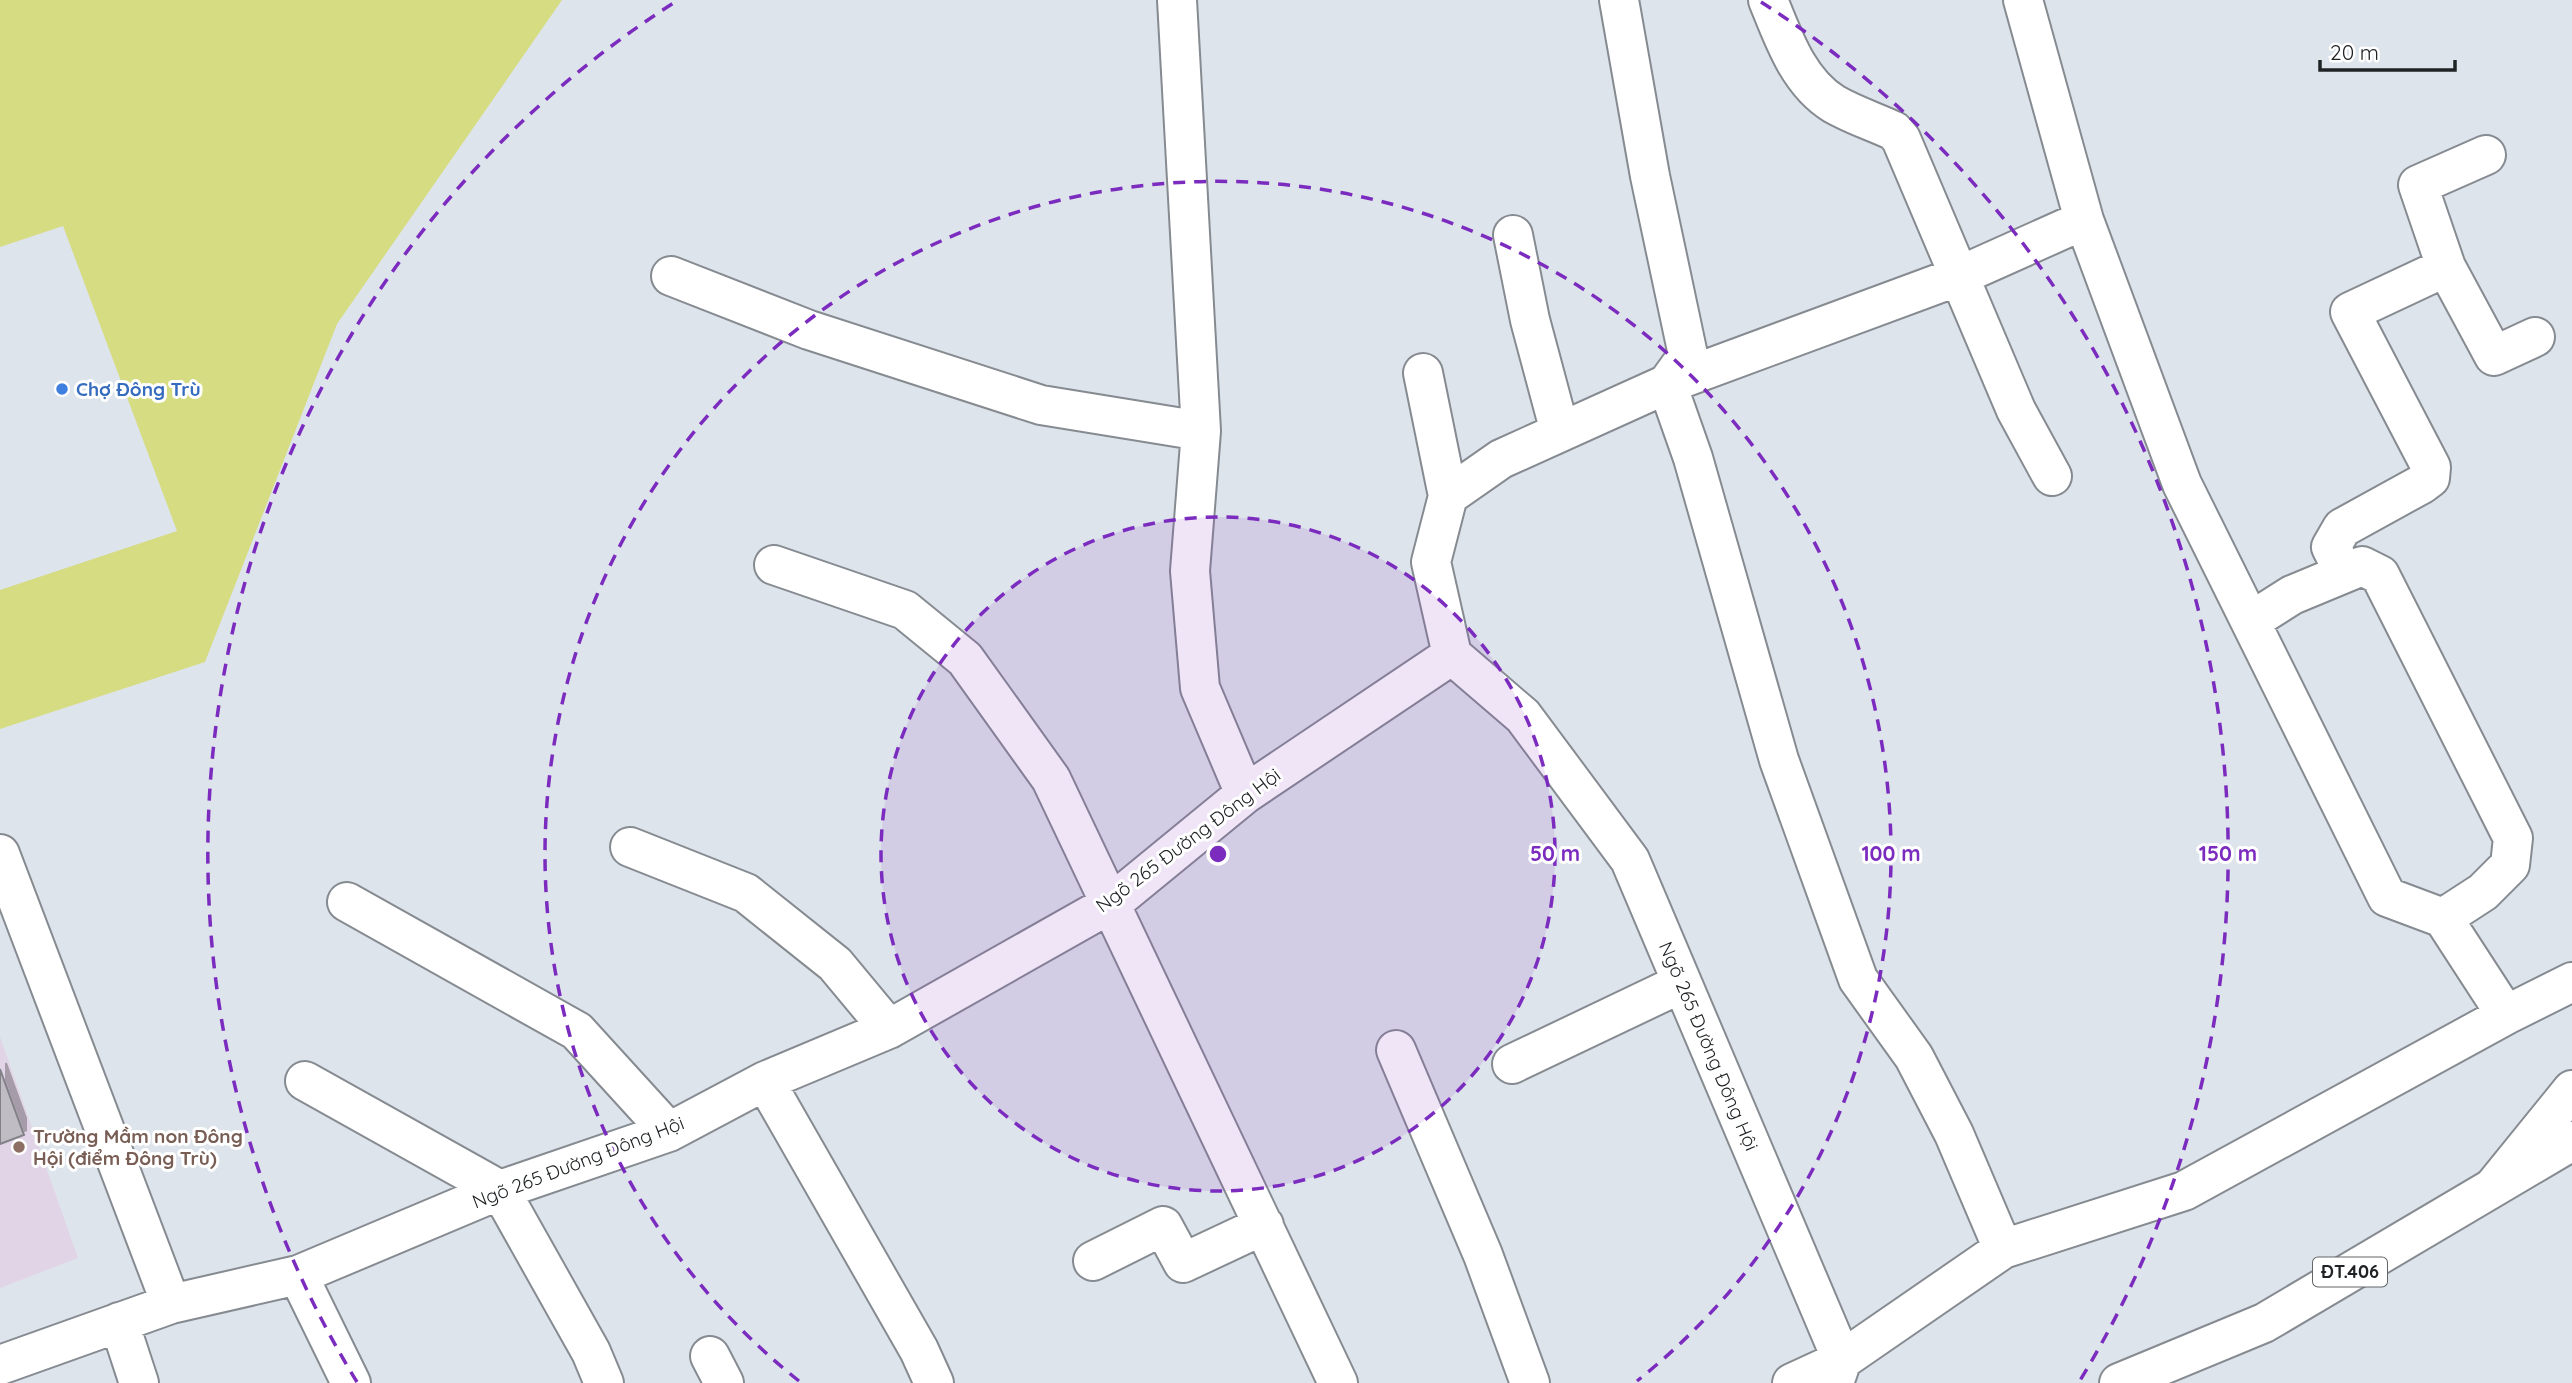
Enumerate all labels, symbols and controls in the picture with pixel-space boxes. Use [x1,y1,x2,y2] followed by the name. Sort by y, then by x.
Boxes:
[2320,28,2455,72] scale bar
[2330,39,2379,65] text: 20 m
[76,377,201,401] place label: Chợ Đông Trù
[54,381,70,397] marker: Chợ Đông Trù
[1091,763,1285,917] street label: Ngõ 265 Đường Đông Hội
[1530,840,1580,866] text: 50 m
[1861,840,1921,866] text: 100 m
[2199,840,2257,866] text: 150 m
[1206,842,1230,866] centre of rings
[1654,938,1764,1154] street label: Ngõ 265 Đường Đông Hội
[469,1110,687,1214] street label: Ngõ 265 Đường Đông Hội
[33,1124,243,1170] place label: Trường Mầm non Đông Hội (điểm Đông Trù)
[11,1139,27,1155] marker: Trường Mầm non Đông Hội (điểm Đông Trù)
[2313,1258,2387,1287] road number: ĐT.406

